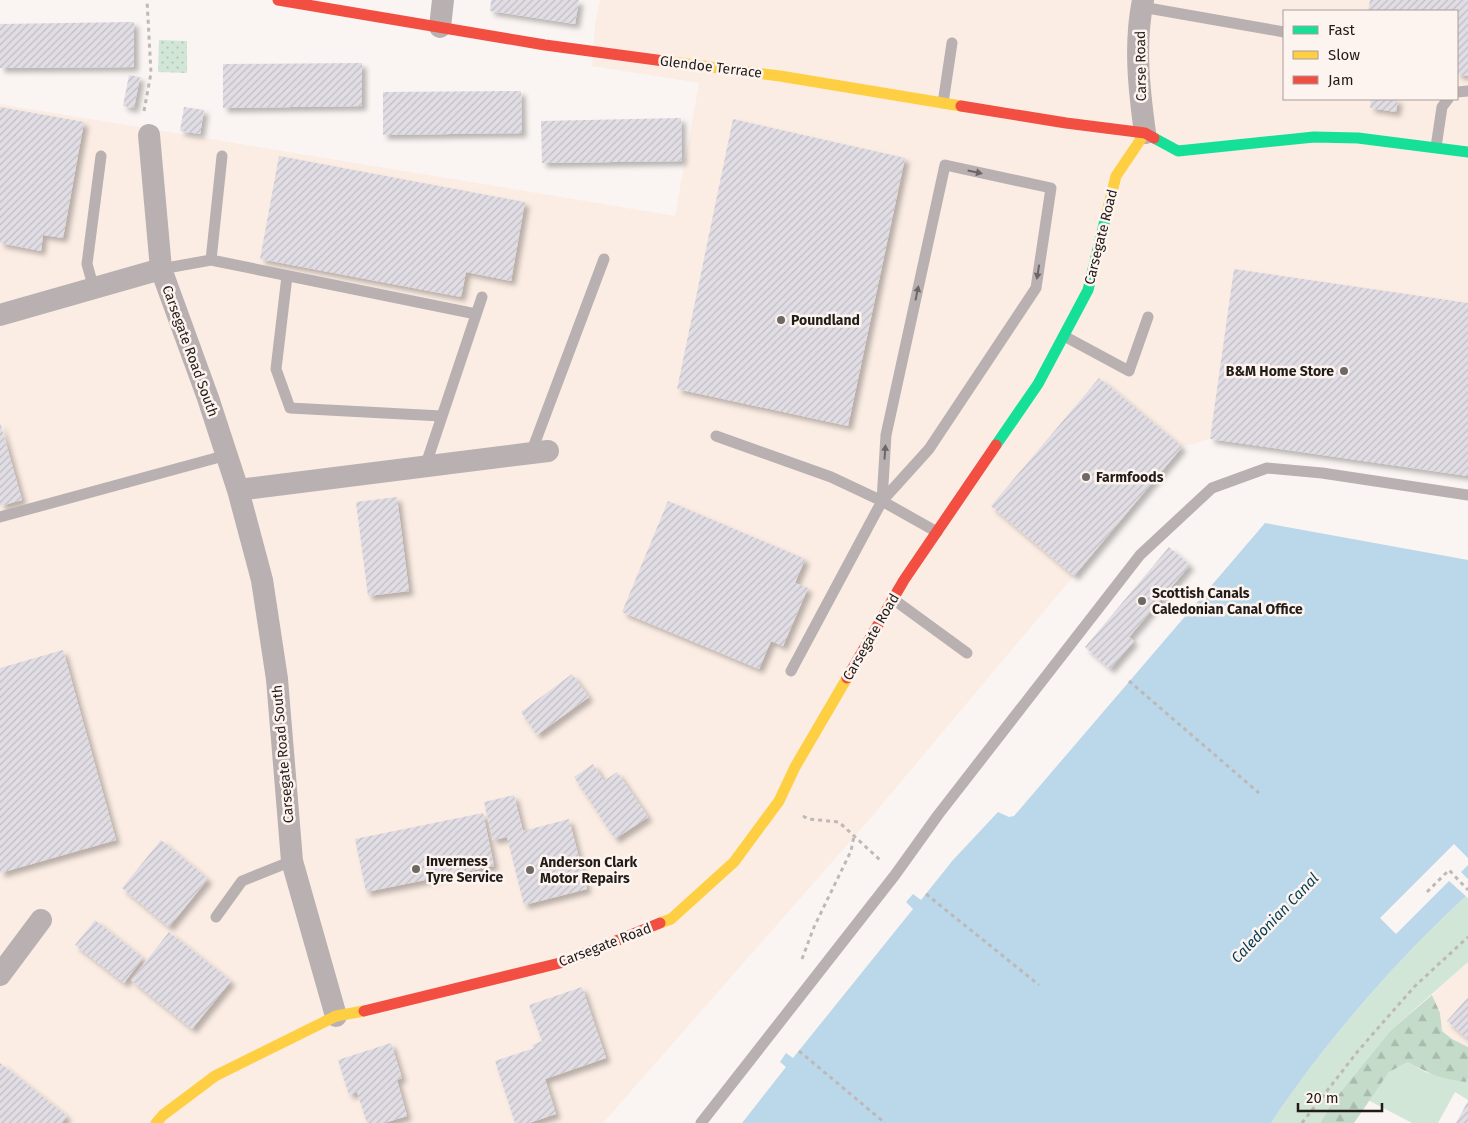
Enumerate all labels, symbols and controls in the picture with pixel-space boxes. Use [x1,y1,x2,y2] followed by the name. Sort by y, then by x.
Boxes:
[1283,10,1458,100] legend
[1328,21,1355,39] text: Fast
[1132,31,1150,101] street label: Carse Road
[1328,46,1360,64] text: Slow
[659,52,763,82] street label: Glendoe Terrace
[1328,71,1354,89] text: Jam
[968,168,984,176] one-way arrow
[1081,188,1121,286] street label: Carsegate Road
[1034,264,1042,280] one-way arrow
[158,283,222,419] street label: Carsegate Road South
[913,285,921,301] one-way arrow
[791,312,860,329] place label: Poundland
[775,314,787,326] marker: Poundland
[1226,363,1334,380] place label: B&M Home Store
[1338,365,1350,377] marker: B&M Home Store
[882,444,890,460] one-way arrow
[1096,469,1164,486] place label: Farmfoods
[1080,471,1092,483] marker: Farmfoods
[1152,585,1303,618] place label: Scottish Canals Caledonian Canal Office
[839,590,903,684] street label: Carsegate Road
[1136,595,1148,607] marker: Scottish Canals Caledonian Canal Office
[268,684,298,824] street label: Carsegate Road South
[426,853,503,886] place label: Inverness Tyre Service
[539,854,638,887] place label: Anderson Clark Motor Repairs
[410,863,422,875] marker: Inverness Tyre Service
[524,864,536,876] marker: Anderson Clark Motor Repairs
[1228,869,1322,967] water label: Caledonian Canal
[556,920,654,970] street label: Carsegate Road
[1298,1080,1382,1112] scale bar
[1306,1089,1339,1107] text: 20 m

